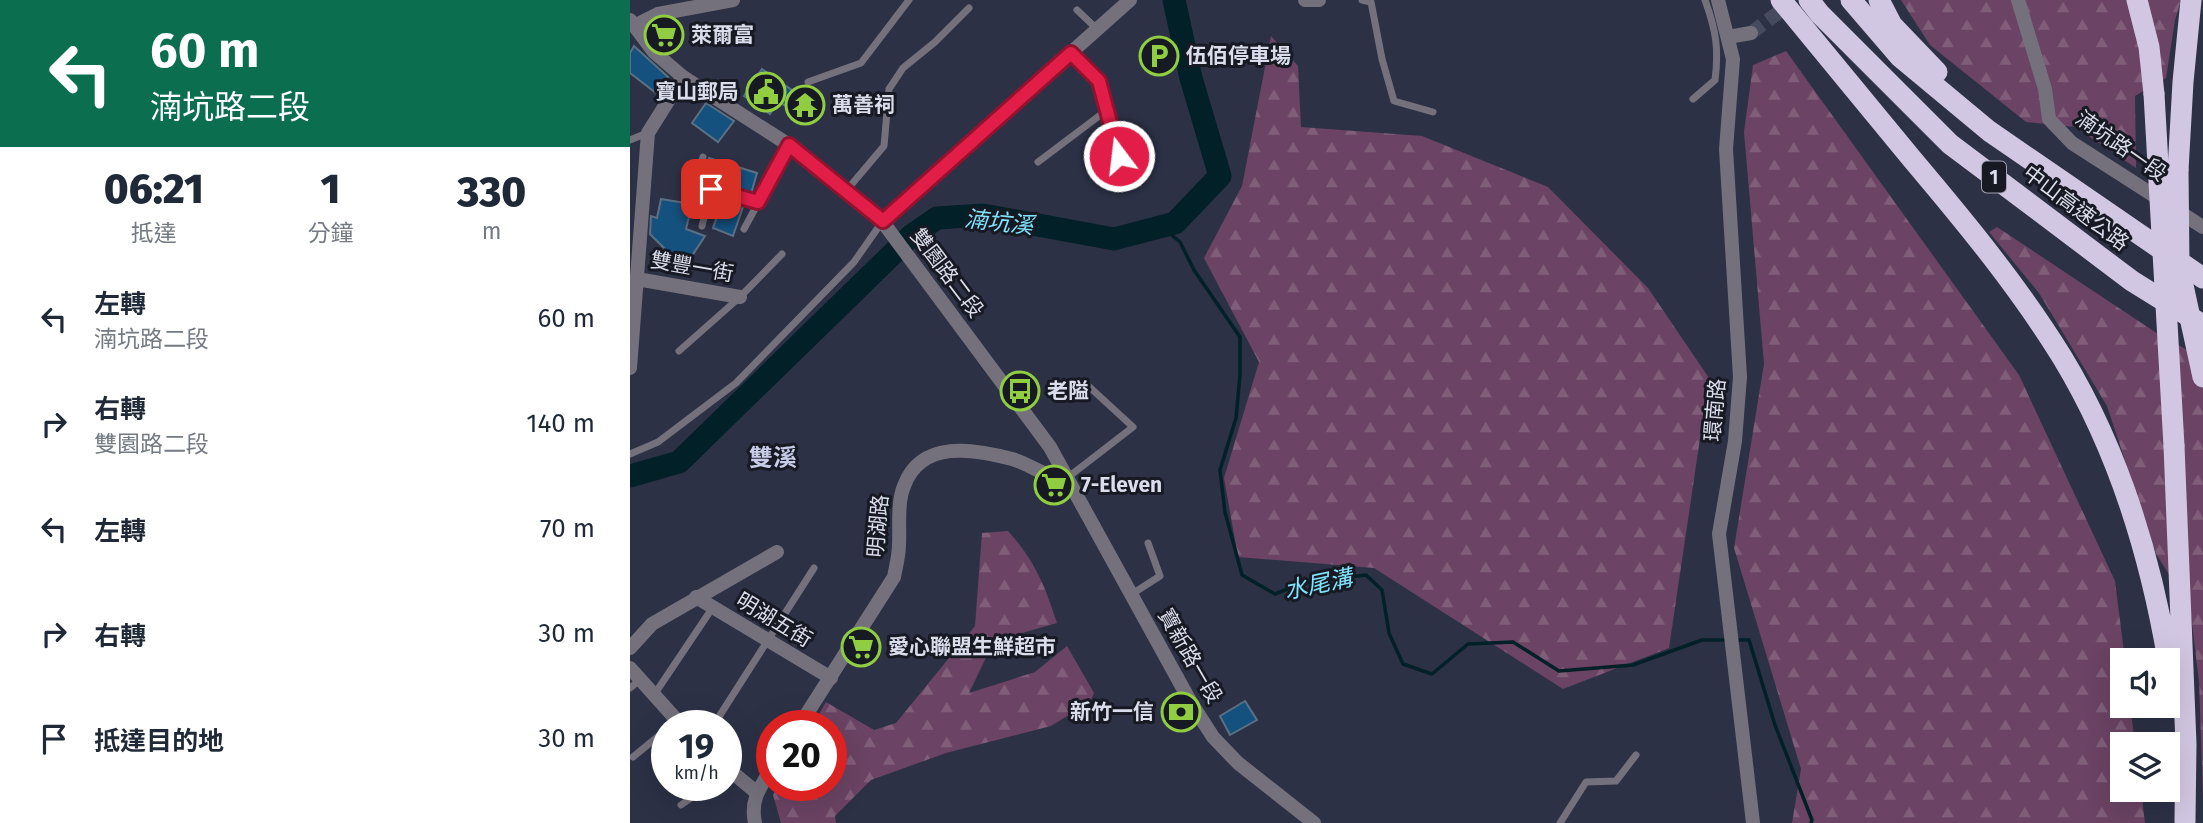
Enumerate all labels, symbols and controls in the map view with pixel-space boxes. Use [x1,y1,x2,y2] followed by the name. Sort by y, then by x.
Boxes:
[643,14,685,56] supermarket icon: 萊爾富
[150,21,259,80] text: 60 m
[691,22,754,48] place label: 萊爾富
[35,28,126,119] icon: left
[1138,35,1180,77] parking icon: 伍佰停車場
[1185,43,1291,69] place label: 伍佰停車場
[745,71,787,113] public building icon: 寶山郵局
[655,79,739,105] place label: 寶山郵局
[784,84,826,126] temple icon: 萬善祠
[150,88,310,126] text: 湳坑路二段
[832,92,895,118] place label: 萬善祠
[2071,105,2171,187] street label: 湳坑路一段
[1082,119,1156,193] position arrow
[681,159,741,219] pin
[2018,160,2134,256] street label: 中山高速公路
[1982,162,2006,192] road number: 1
[104,164,204,214] text: 06:21
[321,164,340,214] text: 1
[457,167,526,217] text: 330
[692,170,730,208] icon: arrive
[963,204,1038,240] water label: 湳坑溪
[482,217,502,245] text: m
[131,219,177,247] text: 抵達
[307,219,353,247] text: 分鐘
[905,223,989,323] street label: 雙園路二段
[648,247,736,287] street label: 雙豐一街
[94,289,146,320] text: 左轉
[35,300,73,338] icon: left
[537,303,595,334] text: 60 m
[94,325,209,353] text: 湳坑路二段
[999,370,1041,412] bus stop icon: 老隘
[1699,377,1731,443] street label: 環南路
[1047,378,1089,404] place label: 老隘
[94,394,146,425] text: 右轉
[35,405,73,443] icon: right
[526,408,595,439] text: 140 m
[94,430,209,458] text: 雙園路二段
[749,444,797,472] district label: 雙溪
[1033,464,1075,506] supermarket icon: 7-Eleven
[1081,472,1162,498] place label: 7-Eleven
[862,493,894,559] street label: 明湖路
[35,510,73,548] icon: left
[540,513,595,544] text: 70 m
[94,516,146,547] text: 左轉
[1281,563,1358,605] water label: 水尾溝
[731,587,817,653] street label: 明湖五街
[1152,604,1228,708] street label: 寶新路一段
[35,615,73,653] icon: right
[538,618,595,649] text: 30 m
[94,621,146,652] text: 右轉
[840,626,882,668] supermarket icon: 愛心聯盟生鮮超市
[888,634,1056,660] place label: 愛心聯盟生鮮超市
[2110,648,2180,802] map controls
[2110,648,2180,718] button: sound
[1160,691,1202,733] bank icon: 新竹一信
[1070,699,1154,725] place label: 新竹一信
[756,710,847,801] speed limit sign: 20
[35,720,73,758] icon: arrive
[538,723,595,754] text: 30 m
[679,725,714,767] text: 19
[94,726,224,757] text: 抵達目的地
[2110,732,2180,802] button: layers
[674,762,719,784] text: km/h

